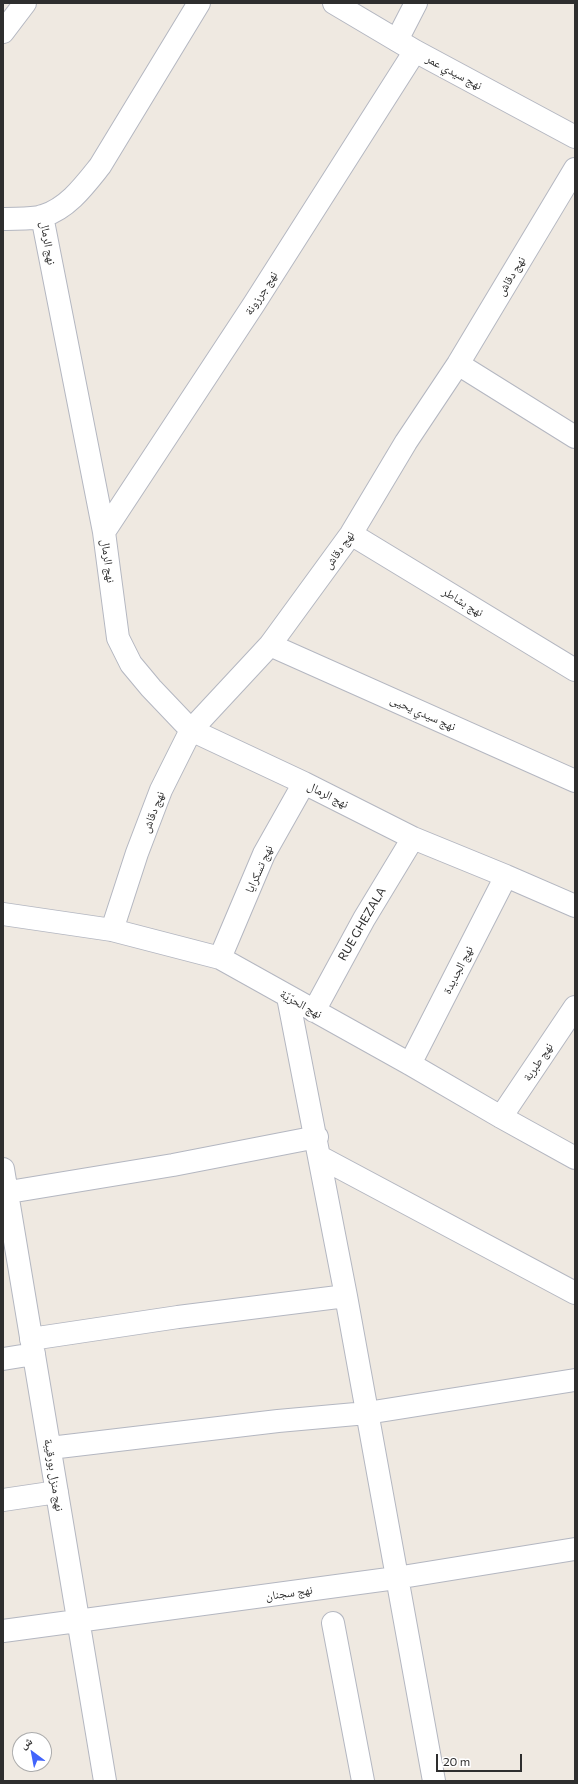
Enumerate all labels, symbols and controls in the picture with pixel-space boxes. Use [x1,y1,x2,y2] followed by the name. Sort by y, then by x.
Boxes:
[423,51,485,93] street label: نهج سيدي عمر
[37,220,59,266] street label: نهج الرمال
[494,254,528,298] street label: نهج دقاش
[241,268,281,318] street label: نهج جرزونة
[321,528,357,572] street label: نهج دقاش
[98,538,118,584] street label: نهج الرمال
[440,584,486,620] street label: نهج بشاطر
[388,692,458,734] street label: نهج سيدي يحيى
[305,779,351,811] street label: نهج الرمال
[139,789,167,835] street label: نهج دقاش
[242,843,276,895] street label: نهج تسكرايا
[335,885,389,963] street label: RUE GHEZALA
[440,944,476,996] street label: نهج الجديدة
[277,987,325,1021] street label: نهج الحرّيّة
[520,1040,556,1084] street label: نهج طبربة
[41,1438,67,1512] street label: نهج منزل بورقيبة
[264,1583,314,1603] street label: نهج سجنان
[12,1732,52,1772] north arrow
[18,1734,34,1751] text: ش
[438,1746,524,1772] scale bar
[443,1754,470,1768] text: 20 m

